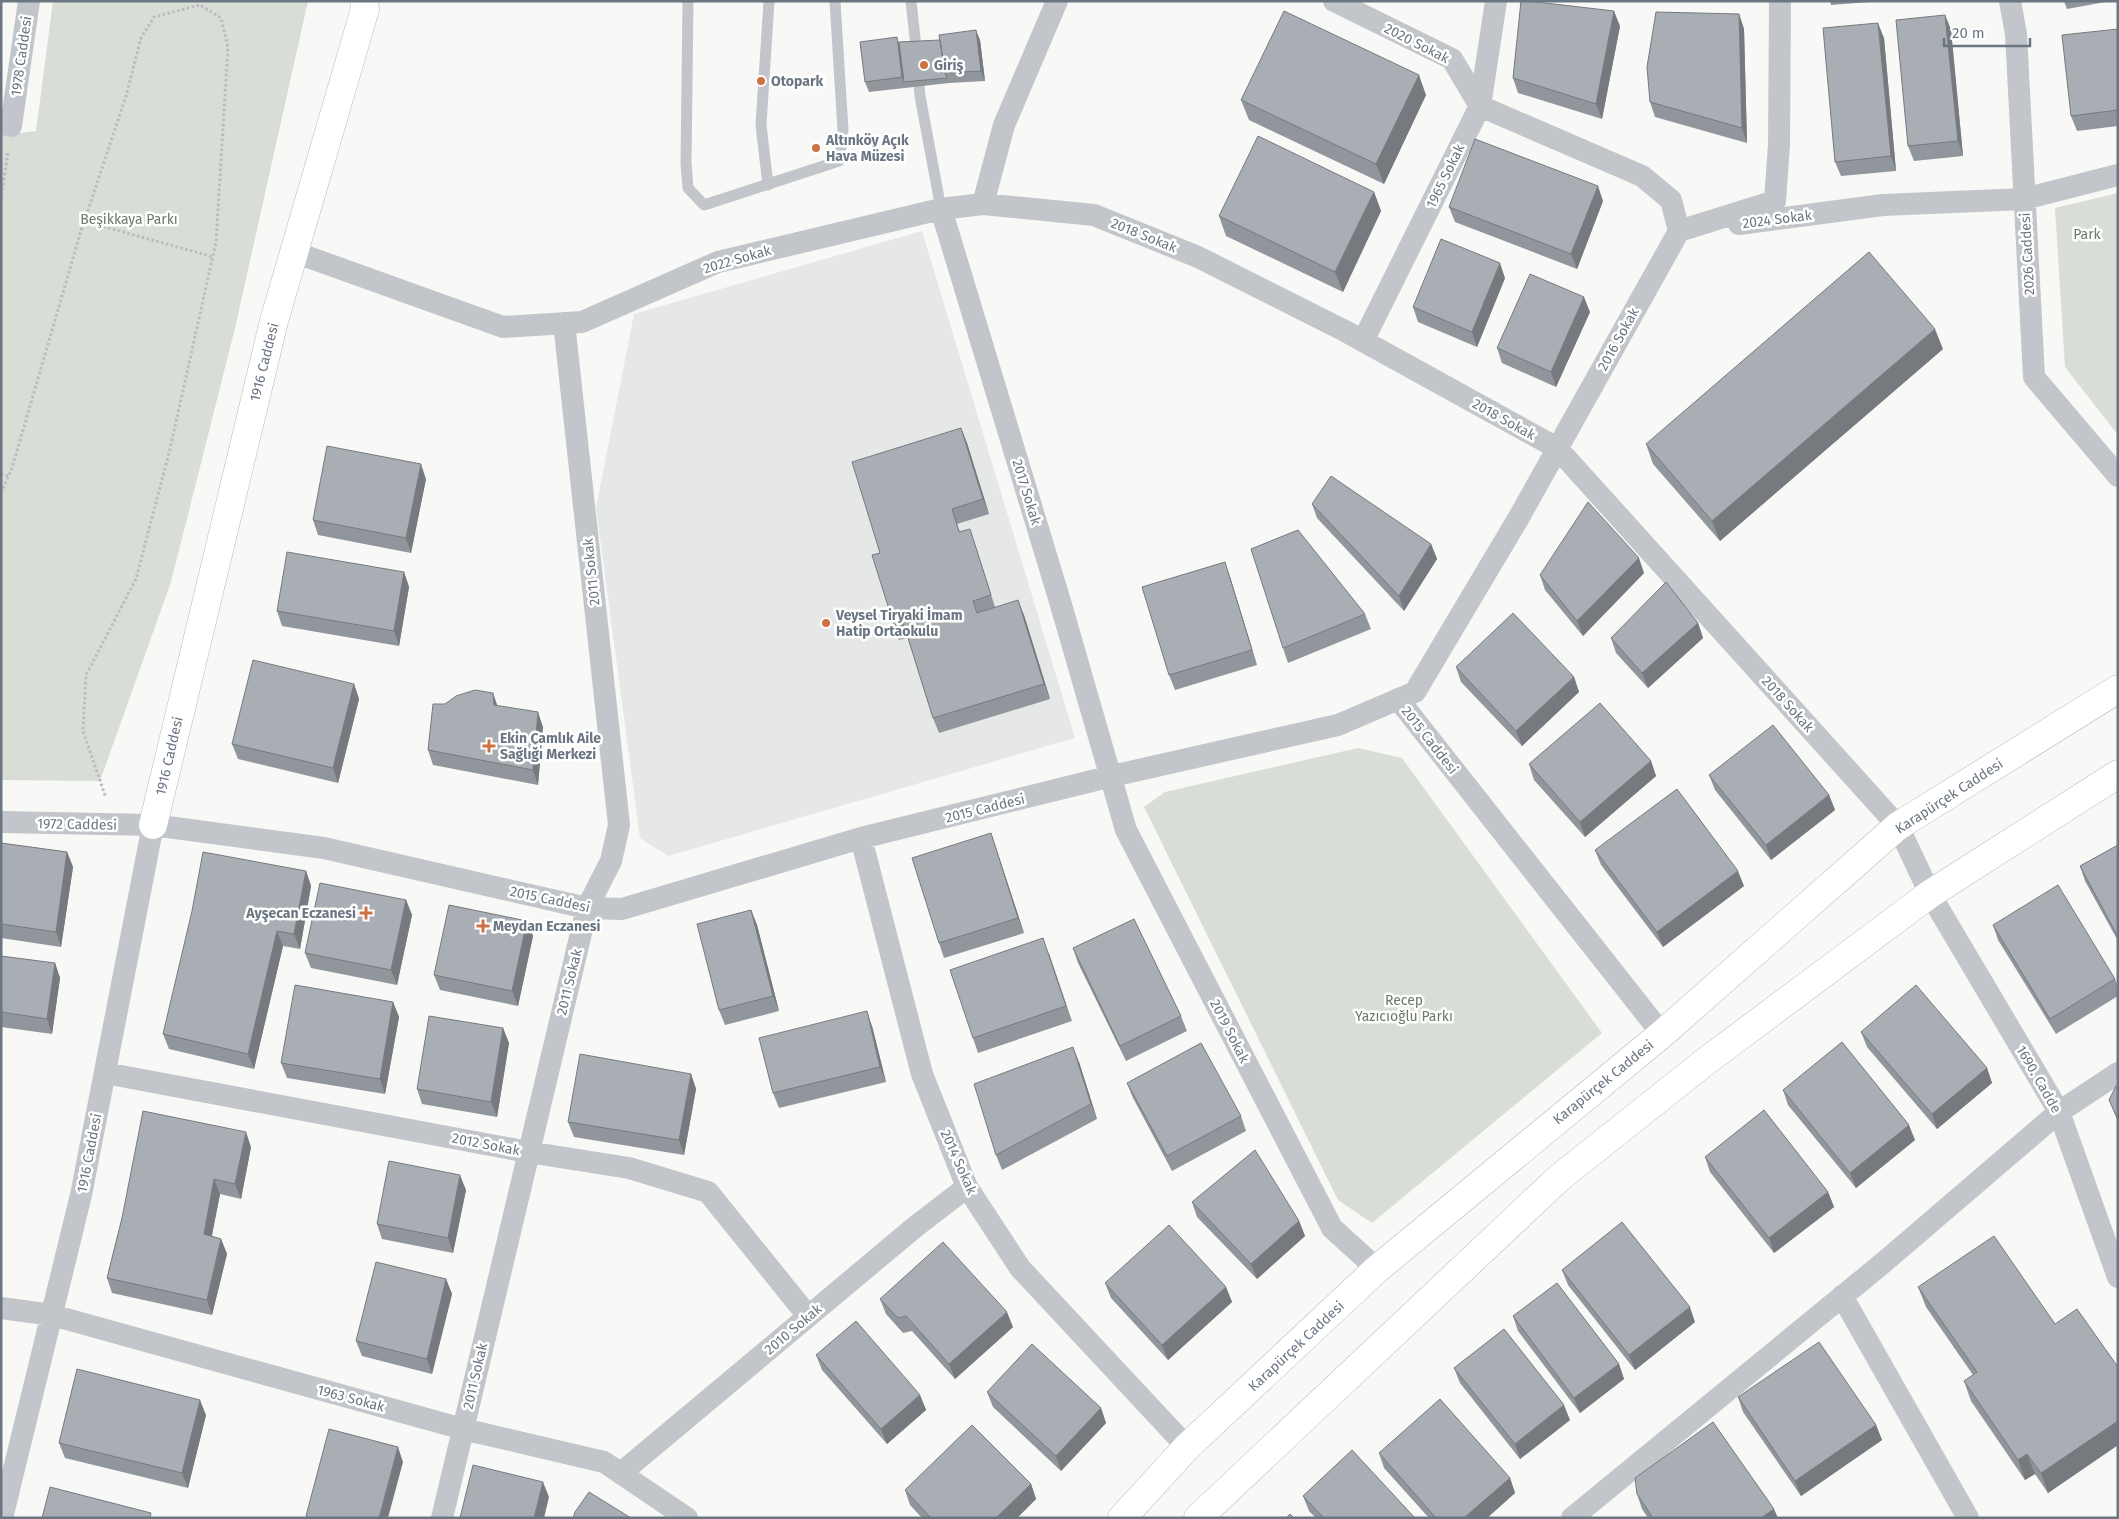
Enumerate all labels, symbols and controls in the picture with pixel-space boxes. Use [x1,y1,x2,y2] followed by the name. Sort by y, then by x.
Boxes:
[7,15,36,97] street label: 1978 Caddesi
[1944,15,2030,47] scale bar
[1381,20,1453,67] street label: 2020 Sokak
[1952,24,1985,42] text: 20 m
[934,57,964,75] place label: Giriş
[918,59,930,71] marker: Giriş
[771,73,824,90] place label: Otopark
[755,75,767,87] marker: Otopark
[825,132,909,165] place label: Altınköy Açık Hava Müzesi
[1423,141,1469,211] street label: 1965 Sokak
[810,142,822,154] marker: Altınköy Açık Hava Müzesi
[1741,207,1814,232] street label: 2024 Sokak
[80,211,178,228] park label: Beşikkaya Parkı
[2017,212,2038,296] street label: 2026 Caddesi
[1108,215,1180,257] street label: 2018 Sokak
[2073,226,2102,243] park label: Park
[701,241,774,277] street label: 2022 Sokak
[1594,304,1643,374] street label: 2016 Sokak
[246,321,282,403] street label: 1916 Caddesi
[1469,395,1539,444] street label: 2018 Sokak
[1008,457,1045,528] street label: 2017 Sokak
[579,537,603,606] street label: 2011 Sokak
[835,606,963,640] place label: Veysel Tiryaki İmam Hatip Ortaokulu
[820,617,832,629] marker: Veysel Tiryaki İmam Hatip Ortaokulu
[1758,673,1818,736] street label: 2018 Sokak
[1398,703,1461,778] street label: 2015 Caddesi
[152,715,187,797] street label: 1916 Caddesi
[500,730,601,763] place label: Ekin Çamlık Aile Sağlığı Merkezi
[482,739,496,753] marker: Ekin Çamlık Aile Sağlığı Merkezi
[1892,755,2006,838] street label: Karapürçek Caddesi
[944,790,1027,827] street label: 2015 Caddesi
[37,815,117,834] street label: 1972 Caddesi
[508,883,591,916] street label: 2015 Caddesi
[245,905,356,923] place label: Ayşecan Eczanesi
[360,907,372,919] marker: Ayşecan Eczanesi
[493,918,600,935] place label: Meydan Eczanesi
[477,920,489,932] marker: Meydan Eczanesi
[553,946,586,1017] street label: 2011 Sokak
[1355,992,1453,1025] park label: Recep Yazıcıoğlu Parkı
[1206,997,1253,1067] street label: 2019 Sokak
[1549,1036,1657,1128] street label: Karapürçek Caddesi
[2012,1042,2065,1116] street label: 1690. Cadde
[73,1112,106,1194] street label: 1916 Caddesi
[937,1127,981,1198] street label: 2014 Sokak
[451,1130,522,1160] street label: 2012 Sokak
[1245,1298,1348,1395] street label: Karapürçek Caddesi
[761,1300,826,1358] street label: 2010 Sokak
[460,1340,492,1411] street label: 2011 Sokak
[315,1381,387,1416] street label: 1963 Sokak

